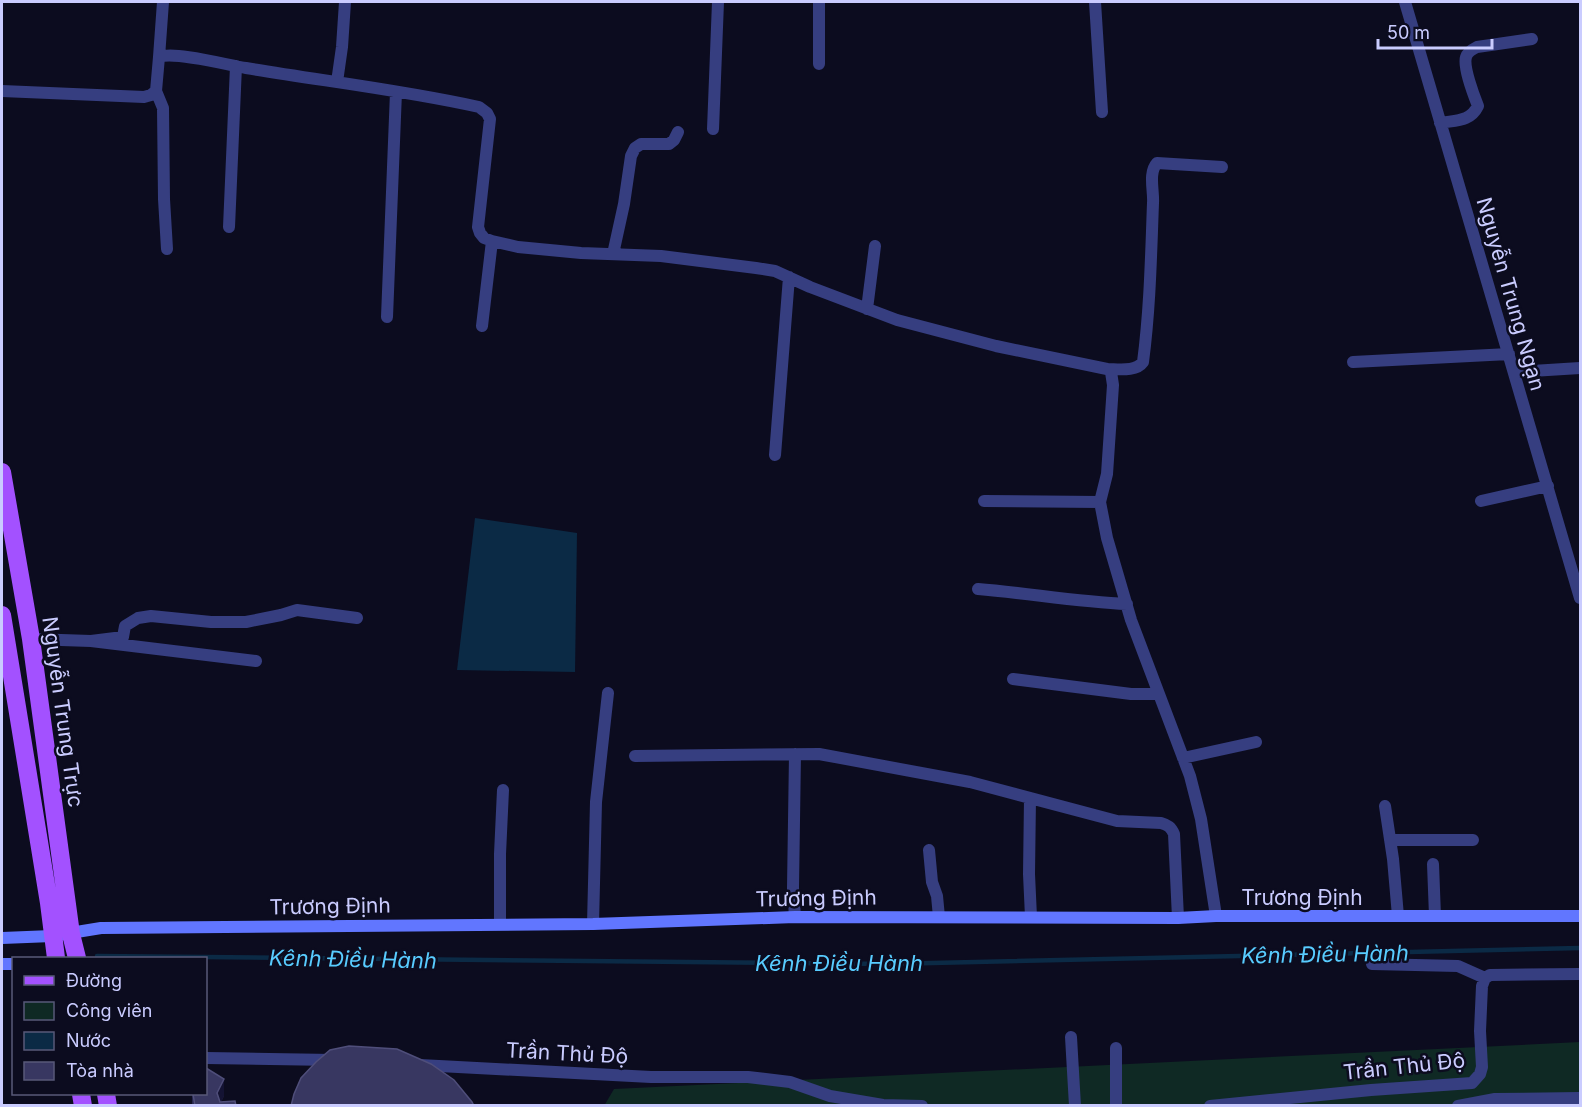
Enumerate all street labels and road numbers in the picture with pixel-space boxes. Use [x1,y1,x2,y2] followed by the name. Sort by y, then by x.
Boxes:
[1471,194,1551,394] street label: Nguyễn Trung Ngạn
[37,615,89,809] street label: Nguyễn Trung Trực
[755,884,877,912] street label: Trương Định
[1241,885,1363,910] street label: Trương Định
[269,892,391,920] street label: Trương Định
[505,1037,629,1069] street label: Trần Thủ Độ
[1342,1047,1466,1085] street label: Trần Thủ Độ

